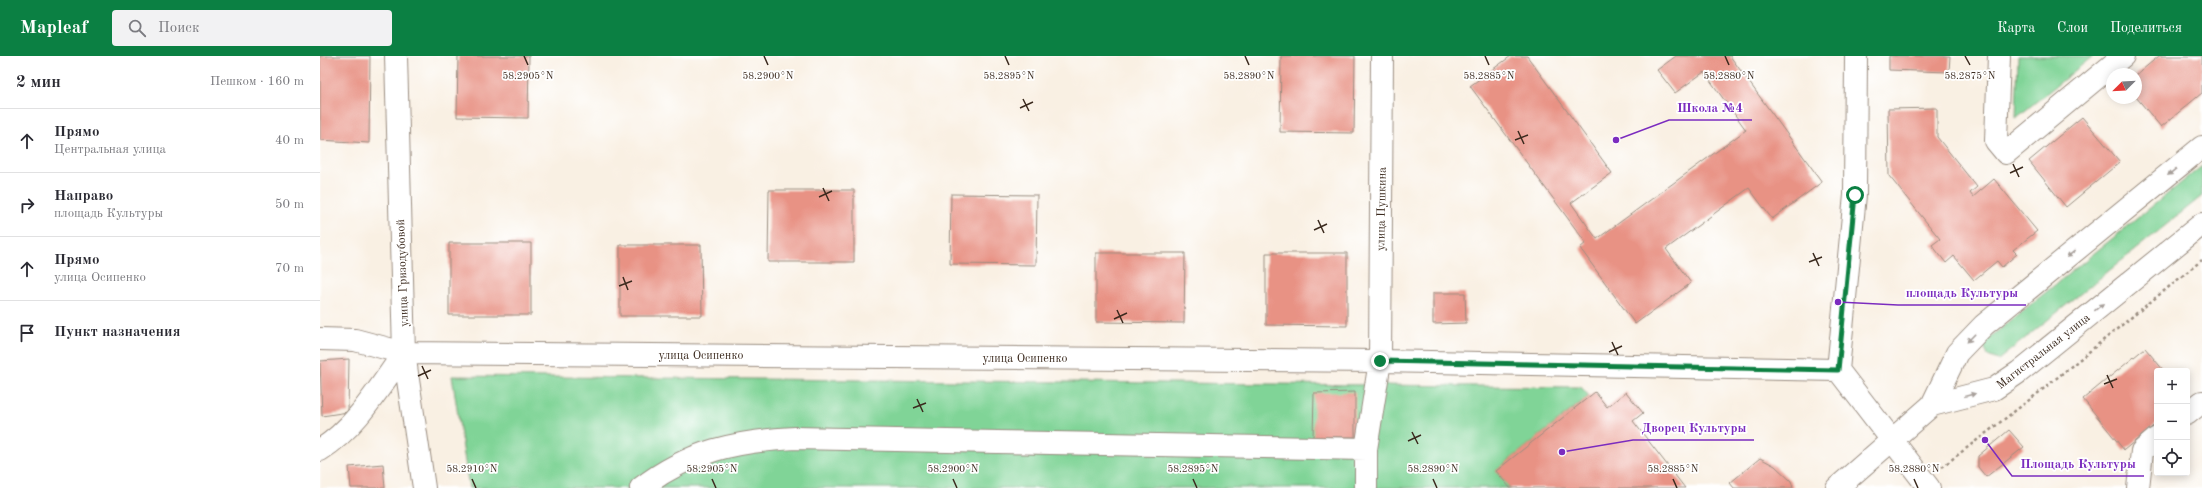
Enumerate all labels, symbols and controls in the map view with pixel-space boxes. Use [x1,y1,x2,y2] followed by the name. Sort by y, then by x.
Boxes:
[112,10,392,46] search box
[126,17,148,39] icon: search
[20,19,88,38] text: Mapleaf
[158,21,199,36] text: Поиск
[1997,21,2035,35] text: Карта
[2057,21,2088,35] text: Слои
[2110,21,2182,35] text: Поделиться
[2106,68,2142,104] north arrow
[502,71,554,81] text: 58.2905°N
[742,71,794,81] text: 58.2900°N
[983,71,1035,81] text: 58.2895°N
[1223,71,1275,81] text: 58.2890°N
[1463,71,1515,81] text: 58.2885°N
[1703,71,1755,81] text: 58.2880°N
[1944,71,1996,81] text: 58.2875°N
[16,74,61,91] text: 2 мин
[210,75,304,88] text: Пешком · 160 m
[1669,95,1752,120] callout: Школа №4
[1677,102,1743,115] text: Школа №4
[54,125,100,140] text: Прямо
[16,130,38,152] icon: ahead
[275,134,304,147] text: 40 m
[54,143,166,156] text: Центральная улица
[1375,167,1389,251] street label: улица Пушкина
[2166,168,2177,176] one-way arrow
[1846,186,1864,204] route start
[54,189,113,204] text: Направо
[16,194,38,216] icon: right
[275,198,304,211] text: 50 m
[54,207,163,220] text: площадь Культуры
[395,219,411,327] street label: улица Гризодубовой
[2065,250,2076,258] one-way arrow
[54,253,100,268] text: Прямо
[16,258,38,280] icon: ahead
[275,262,304,275] text: 70 m
[54,271,146,284] text: улица Осипенко
[1898,280,2026,305] callout: площадь Культуры
[1906,287,2018,300] text: площадь Культуры
[2093,303,2104,312] one-way arrow
[1995,312,2092,392] street label: Магистральная улица
[16,322,38,344] icon: arrive
[54,325,181,340] text: Пункт назначения
[1967,333,1976,343] one-way arrow
[659,350,743,362] street label: улица Осипенко
[1371,352,1389,370] route end
[983,353,1067,365] street label: улица Осипенко
[2154,368,2190,476] map controls
[2154,368,2190,404] button: +
[1964,392,1976,398] one-way arrow
[2154,404,2190,440] button: −
[1633,415,1754,440] callout: Дворец Культуры
[1642,422,1747,435] text: Дворец Культуры
[2154,440,2190,476] button: locate
[2012,451,2144,476] callout: Площадь Культуры
[2020,458,2136,471] text: Площадь Культуры
[446,464,498,474] text: 58.2910°N
[686,464,738,474] text: 58.2905°N
[927,464,979,474] text: 58.2900°N
[1167,464,1219,474] text: 58.2895°N
[1407,464,1459,474] text: 58.2890°N
[1647,464,1699,474] text: 58.2885°N
[1888,464,1940,474] text: 58.2880°N

